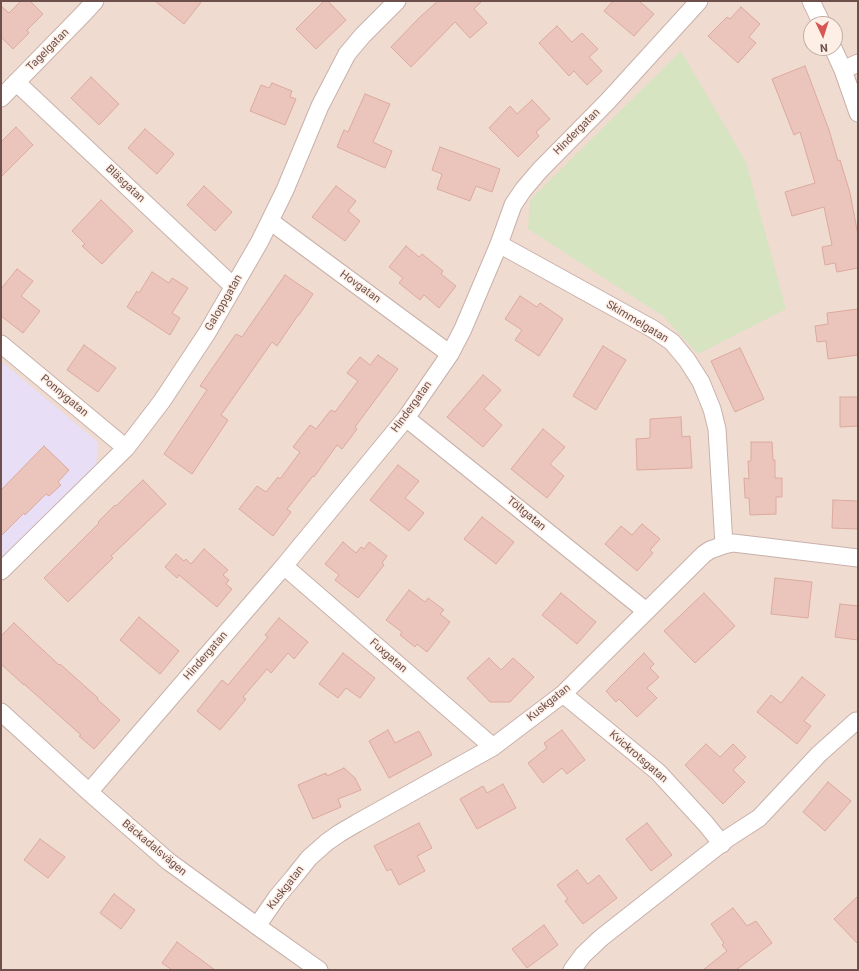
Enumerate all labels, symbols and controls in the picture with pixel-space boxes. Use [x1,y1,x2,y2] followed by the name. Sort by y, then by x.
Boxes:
[803,16,843,56] north arrow
[24,26,72,74] street label: Tagelgatan
[819,41,828,54] text: N
[551,106,603,158] street label: Hindergatan
[103,162,147,206] street label: Bläsgatan
[337,268,383,306] street label: Hovgatan
[203,273,245,333] street label: Galoppgatan
[603,298,671,346] street label: Skimmelgatan
[37,372,91,420] street label: Ponnygatan
[389,379,435,435] street label: Hindergatan
[504,494,548,534] street label: Töltgatan
[181,629,231,683] street label: Hindergatan
[367,636,409,676] street label: Fuxgatan
[525,682,573,724] street label: Kuskgatan
[606,728,670,786] street label: Kvickrotsgatan
[119,817,189,879] street label: Bäckadalsvägen
[265,864,307,912] street label: Kuskgatan

